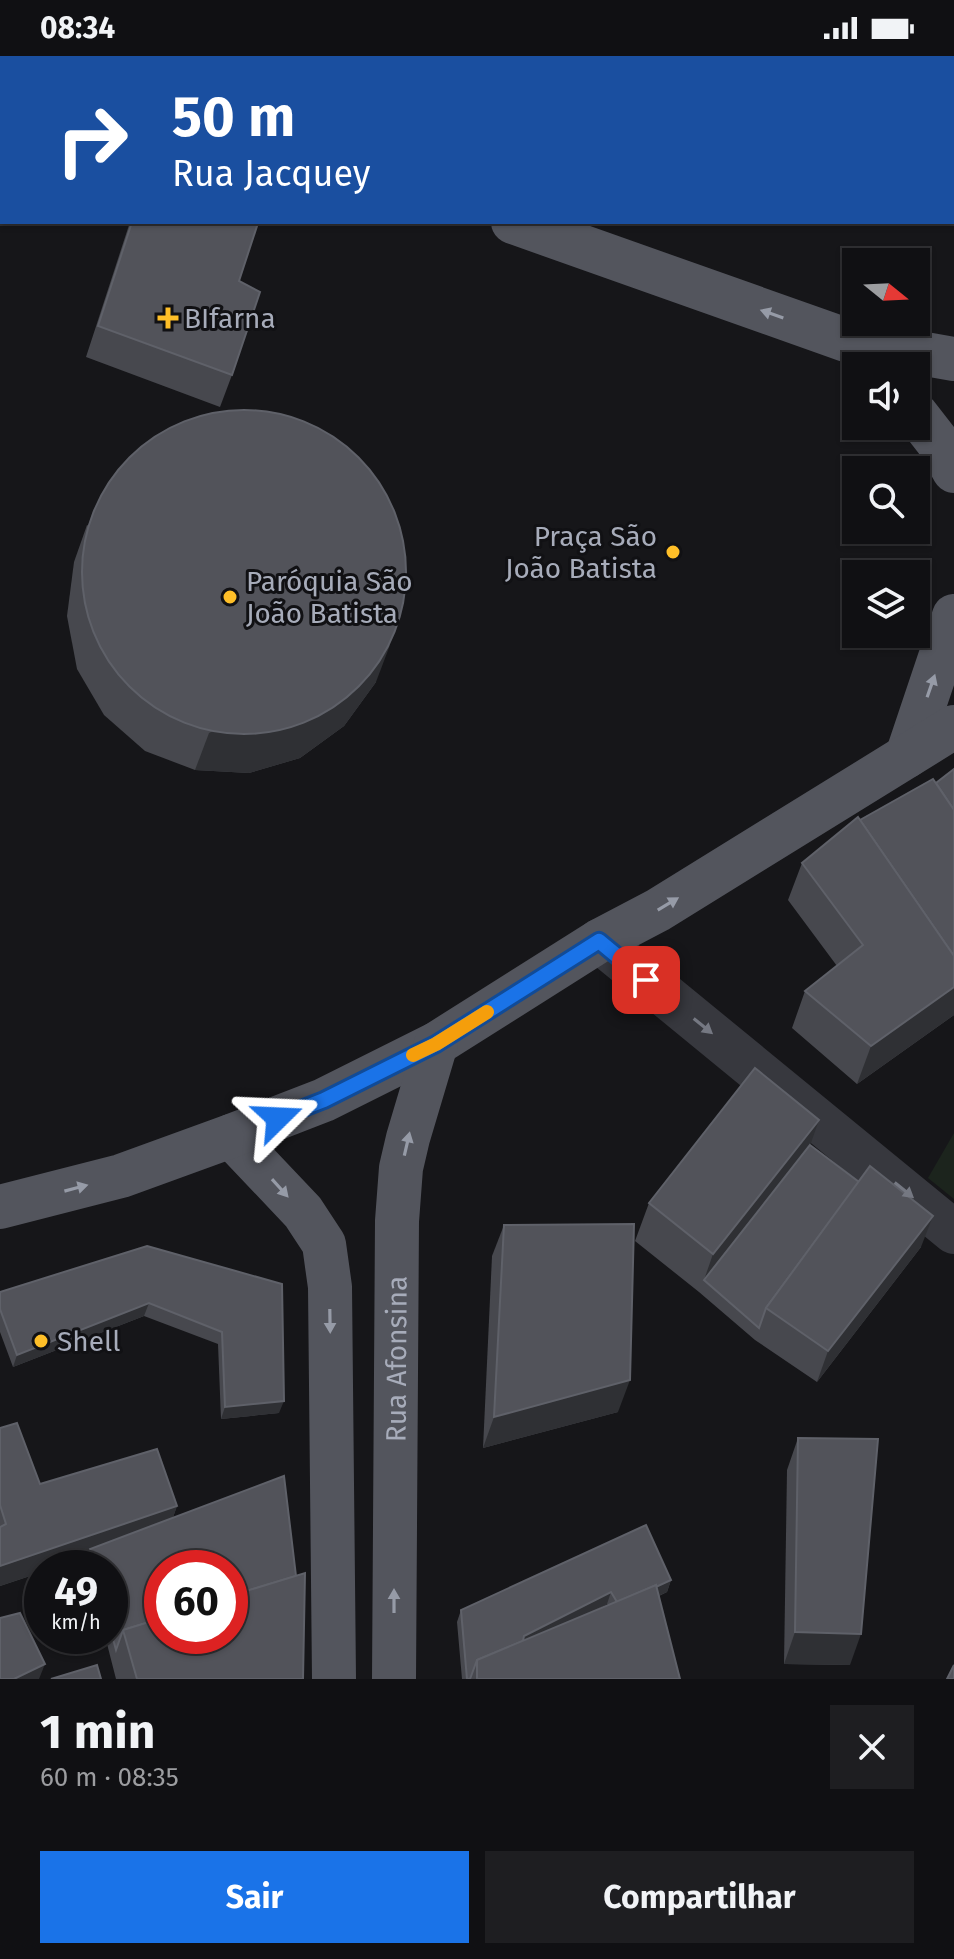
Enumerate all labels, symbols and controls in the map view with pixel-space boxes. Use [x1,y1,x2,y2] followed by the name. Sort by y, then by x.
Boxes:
[40,10,115,46] text: 08:34
[172,84,295,151] text: 50 m
[40,88,144,192] icon: right
[172,152,371,196] text: Rua Jacquey
[842,248,930,336] north arrow
[842,248,930,648] map controls
[184,302,276,335] place label: BIfarna
[760,307,784,319] one-way arrow
[159,309,177,327] marker: BIfarna
[842,352,930,440] button: sound
[842,456,930,544] button: search
[505,520,657,585] place label: Praça São João Batista
[664,543,682,561] marker: Praça São João Batista
[842,560,930,648] button: layers
[246,565,413,630] place label: Paróquia São João Batista
[221,588,239,606] marker: Paróquia São João Batista
[926,674,938,698] one-way arrow
[657,897,679,911] one-way arrow
[612,946,680,1014] pin
[624,958,668,1002] icon: arrive
[692,1017,712,1034] one-way arrow
[236,1076,320,1160] position arrow
[401,1131,414,1156] one-way arrow
[270,1178,288,1197] one-way arrow
[63,1182,88,1194] one-way arrow
[894,1182,914,1198] one-way arrow
[379,1276,413,1442] street label: Rua Afonsina
[324,1309,336,1334] one-way arrow
[57,1325,120,1358] place label: Shell
[32,1332,50,1350] marker: Shell
[144,1550,248,1654] speed limit sign: 60
[54,1568,98,1616] text: 49
[388,1588,400,1613] one-way arrow
[51,1610,101,1634] text: km/h
[40,1703,155,1761] text: 1 min
[830,1705,914,1789] button: close
[40,1762,179,1793] text: 60 m · 08:35
[40,1851,469,1943] button: Sair
[485,1851,914,1943] button: Compartilhar

